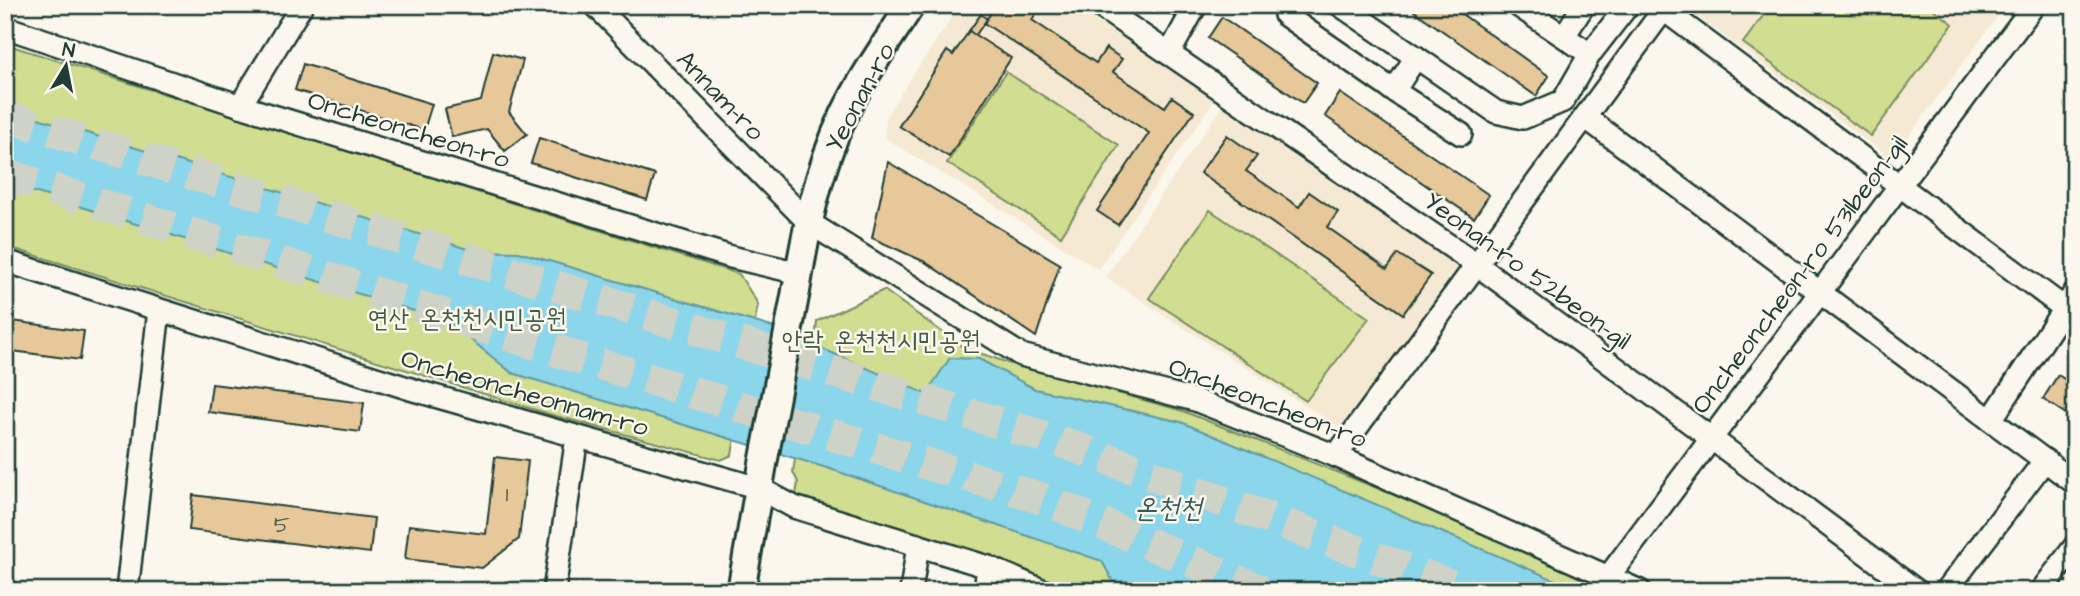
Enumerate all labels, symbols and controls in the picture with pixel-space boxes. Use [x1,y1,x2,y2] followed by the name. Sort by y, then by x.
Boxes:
[32,32,102,102] north arrow
[60,36,77,65] text: N
[816,36,904,158] street label: Yeonan-ro
[668,42,773,149] street label: Annam-ro
[303,82,514,178] street label: Oncheoncheon-ro
[1683,128,1918,423] street label: Oncheoncheon-ro 531beon-gil
[1415,183,1638,360] street label: Yeonan-ro 52beon-gil
[368,301,566,337] park label: 연산 온천천시민공원
[782,323,980,359] park label: 안락 온천천시민공원
[397,340,653,446] street label: Oncheoncheonnam-ro
[1163,349,1372,457] street label: Oncheoncheon-ro
[506,478,509,510] house number: 1
[1134,489,1204,528] water label: 온천천
[274,509,290,541] house number: 5

